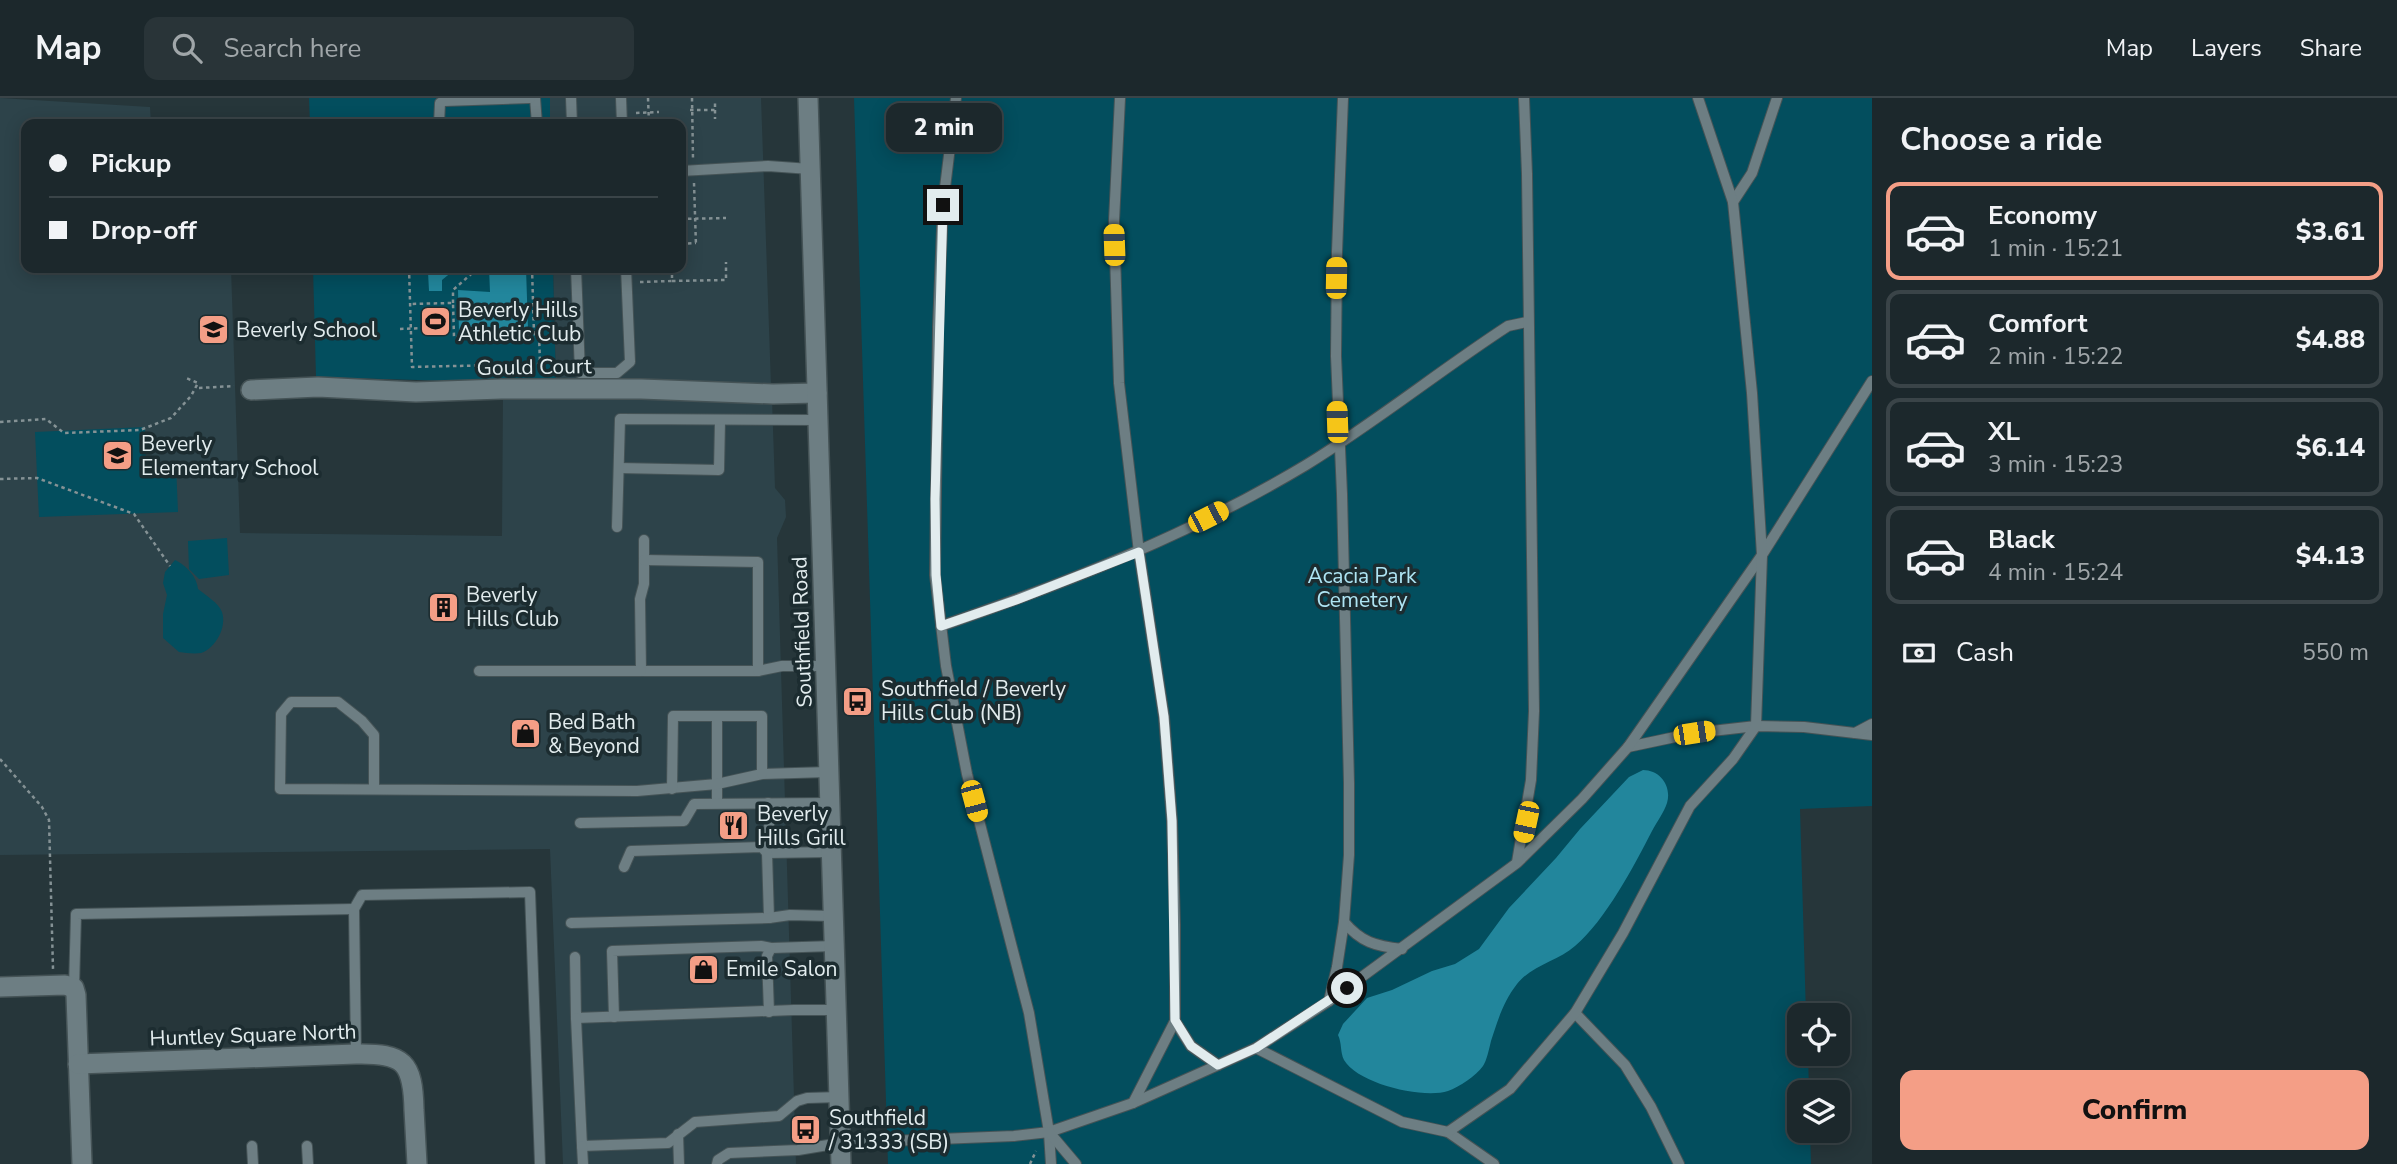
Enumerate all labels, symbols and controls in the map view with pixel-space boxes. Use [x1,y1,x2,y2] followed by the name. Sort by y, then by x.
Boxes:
[144,17,634,80] search box
[35,26,102,71] text: Map
[168,29,206,67] icon: search
[224,31,361,66] text: Search here
[2106,32,2153,64] text: Map
[2191,32,2262,64] text: Layers
[2300,32,2362,64] text: Share
[885,104,1001,153] callout: 2 min
[914,112,974,143] text: 2 min
[1900,118,2102,161] text: Choose a ride
[91,146,171,181] text: Pickup
[927,189,959,221] route end
[1988,198,2097,233] text: Economy
[1904,200,1967,263] icon: car
[91,213,197,248] text: Drop-off
[2296,214,2365,249] text: $3.61
[1103,224,1126,266] car
[1988,233,2123,264] text: 1 min · 15:21
[1326,257,1347,299] car
[458,296,581,348] place label: Beverly Hills Athletic Club
[418,305,452,339] sports icon: Beverly Hills Athletic Club
[1988,306,2088,341] text: Comfort
[1904,308,1967,371] icon: car
[196,313,230,347] school or university icon: Beverly School
[236,316,378,344] place label: Beverly School
[2296,322,2365,357] text: $4.88
[1988,341,2123,372] text: 2 min · 15:22
[476,352,592,382] street label: Gould Court
[1326,401,1349,443] car
[1988,414,2020,449] text: XL
[1904,416,1967,479] icon: car
[141,430,319,482] place label: Beverly Elementary School
[2296,430,2365,465] text: $6.14
[101,439,135,473] school or university icon: Beverly Elementary School
[1988,449,2123,480] text: 3 min · 15:23
[1185,498,1232,536] car
[1988,522,2055,557] text: Black
[1904,524,1967,587] icon: car
[2296,538,2365,573] text: $4.13
[785,556,819,708] street label: Southfield Road
[1988,557,2123,588] text: 4 min · 15:24
[1307,562,1417,614] park label: Acacia Park Cemetery
[466,581,559,633] place label: Beverly Hills Club
[426,590,460,624] building icon: Beverly Hills Club
[1900,634,1938,672] icon: cash
[1956,635,2014,670] text: Cash
[2302,637,2369,668] text: 550 m
[881,675,1066,727] place label: Southfield / Beverly Hills Club (NB)
[841,684,875,718] bus stop icon: Southfield / Beverly Hills Club (NB)
[548,708,640,760] place label: Bed Bath & Beyond
[508,717,542,751] shop icon: Bed Bath & Beyond
[1672,719,1717,747] car
[959,778,990,824] car
[1512,799,1541,845] car
[757,800,847,852] place label: Beverly Hills Grill
[717,809,751,843] restaurant icon: Beverly Hills Grill
[686,952,720,986] shop icon: Emile Salon
[726,955,838,983] place label: Emile Salon
[1331,972,1363,1004] route start
[1787,1003,1850,1143] map controls
[1787,1003,1850,1066] button: locate
[149,1017,357,1053] street label: Huntley Square North
[1900,1070,2369,1150] button: Confirm
[1787,1080,1850,1143] button: layers
[828,1104,949,1156] place label: Southfield / 31333 (SB)
[789,1113,823,1147] bus stop icon: Southfield / 31333 (SB)

